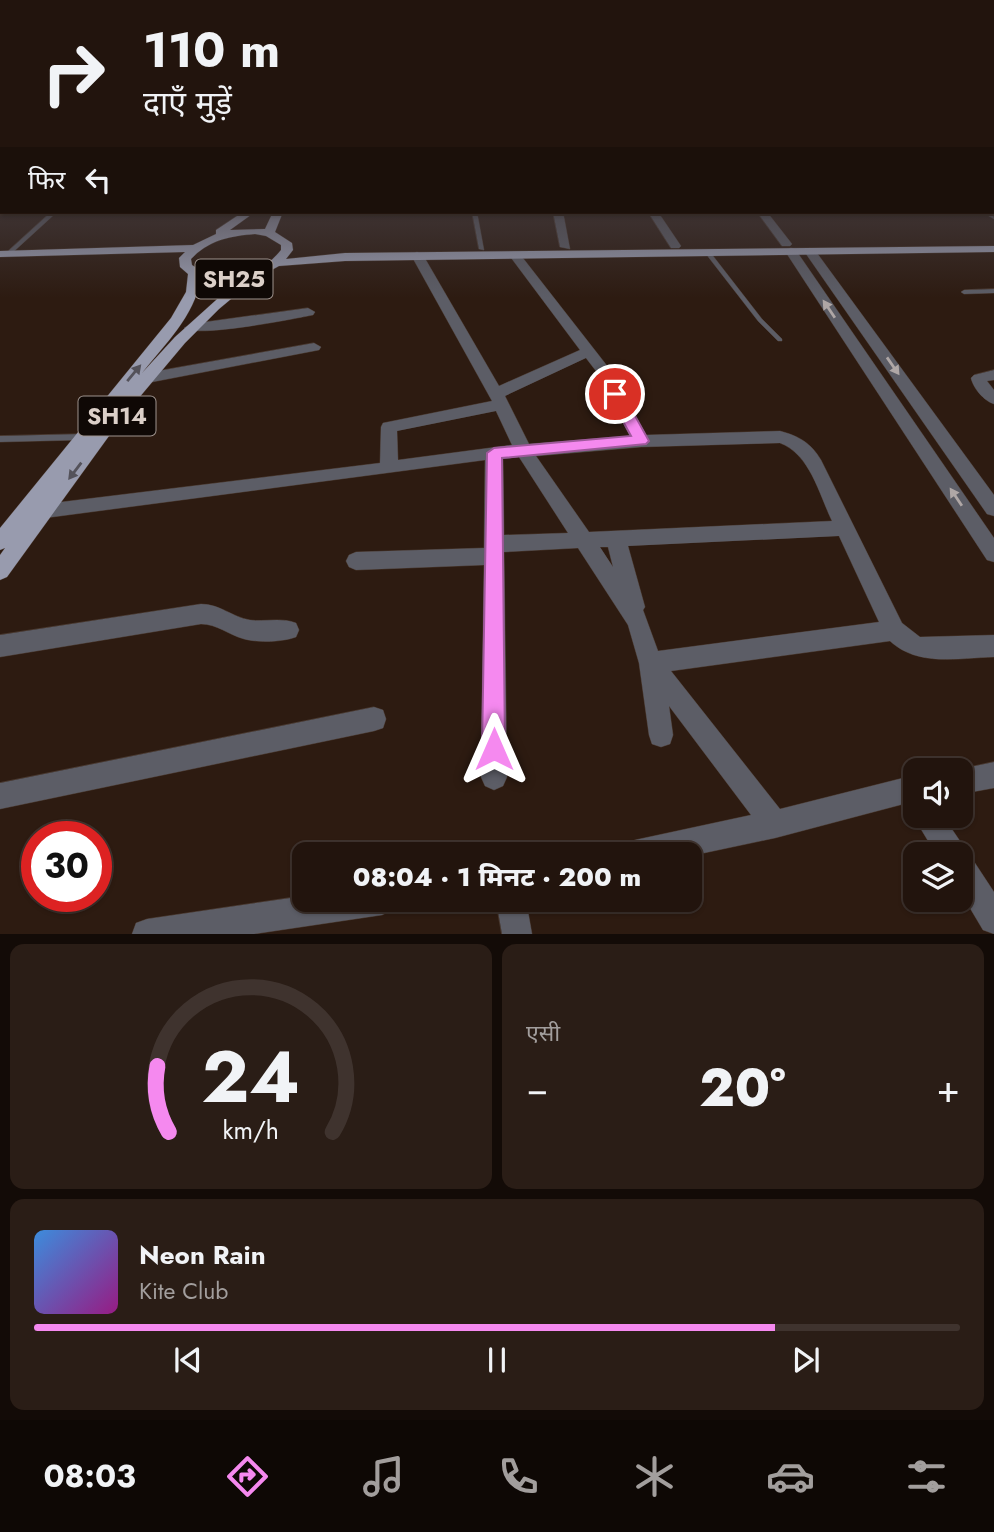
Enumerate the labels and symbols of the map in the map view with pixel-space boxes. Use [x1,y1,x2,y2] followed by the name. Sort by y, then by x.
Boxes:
[196,260,272,298] road number: SH25
[823,299,836,318] one-way arrow
[885,357,899,375] one-way arrow
[585,364,645,424] pin
[126,365,141,382] one-way arrow
[78,396,156,436] road number: SH14
[67,462,82,480] one-way arrow
[950,488,963,507] one-way arrow
[457,712,531,786] position arrow
[21,821,112,912] speed limit sign: 30

